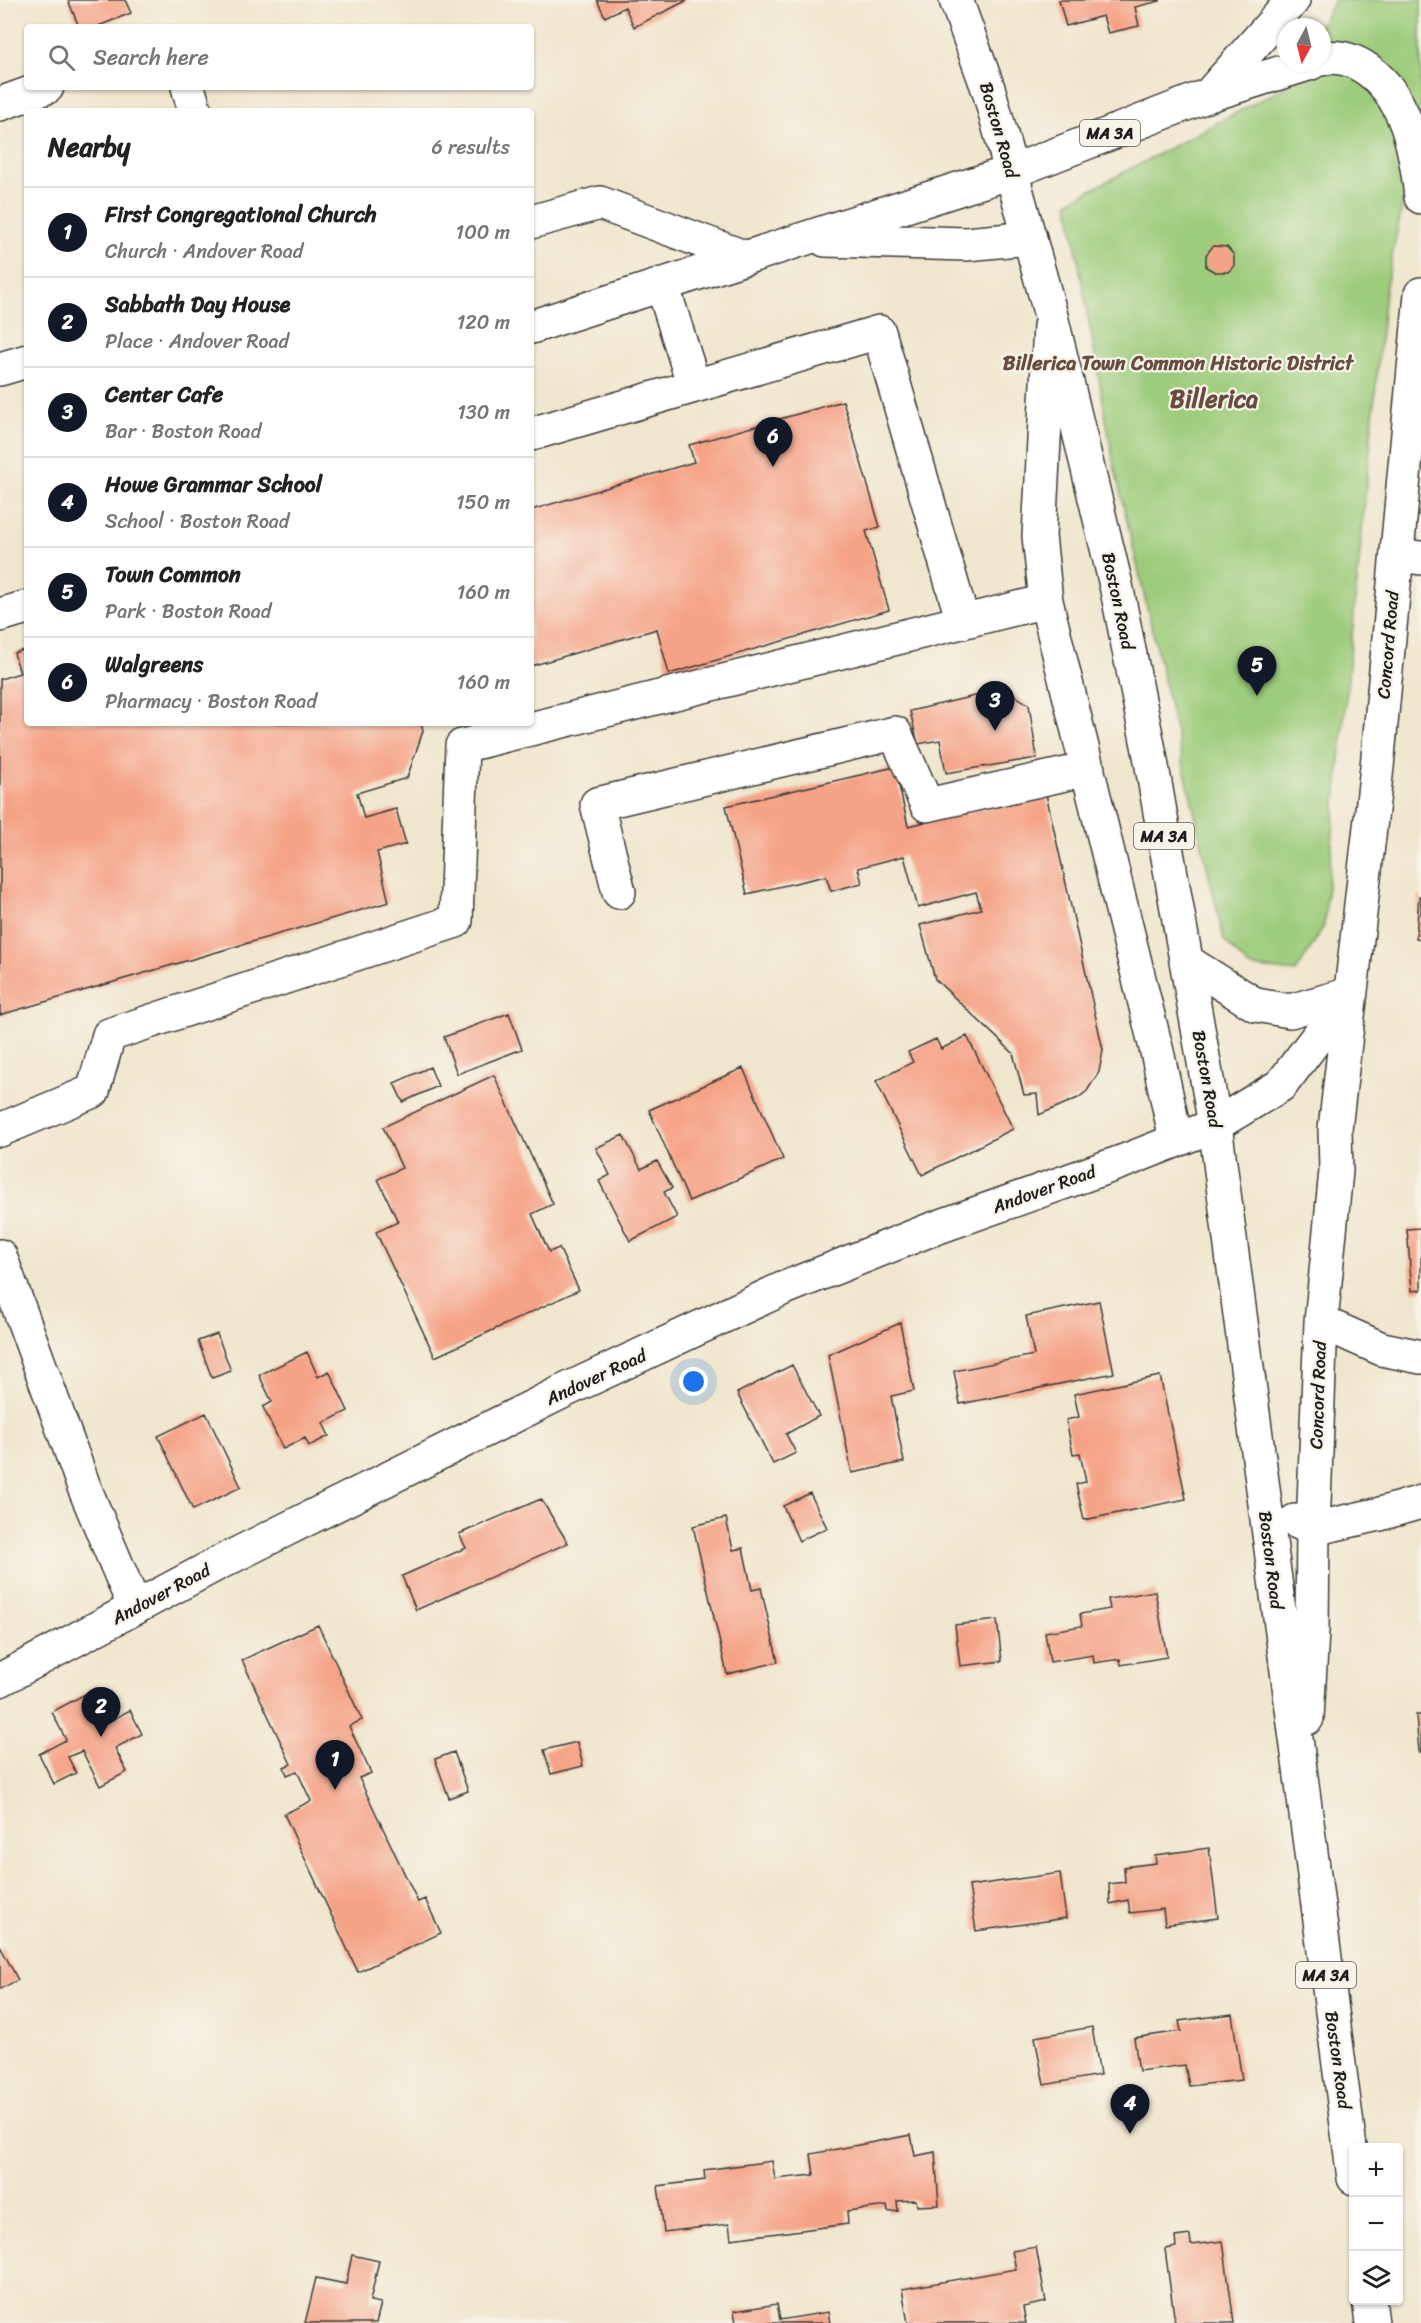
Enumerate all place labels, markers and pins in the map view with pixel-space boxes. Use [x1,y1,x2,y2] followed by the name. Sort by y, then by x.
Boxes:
[754,418,792,467] pin: 6
[1238,646,1276,696] pin: 5
[976,682,1014,731] pin: 3
[82,1688,120,1737] pin: 2
[316,1740,354,1790] pin: 1
[1110,2084,1150,2134] pin: 4

